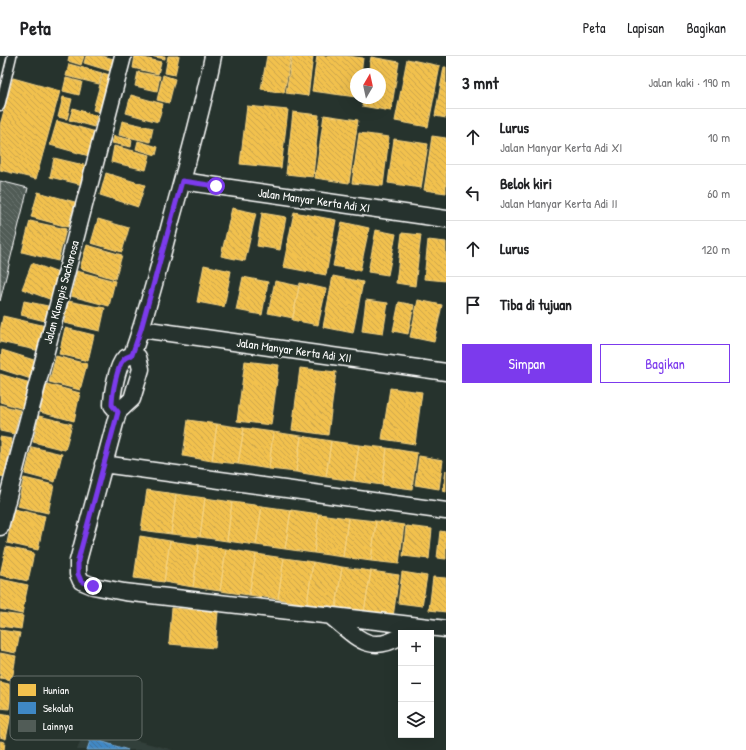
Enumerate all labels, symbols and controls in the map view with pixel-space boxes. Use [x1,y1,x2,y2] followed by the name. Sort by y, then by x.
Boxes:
[20,15,51,41] text: Peta
[583,18,605,37] text: Peta
[627,18,664,37] text: Lapisan
[686,18,726,37] text: Bagikan
[350,68,386,104] north arrow
[462,71,499,94] text: 3 mnt
[648,73,730,91] text: Jalan kaki · 190 m
[500,117,529,138] text: Lurus
[462,126,484,148] icon: ahead
[708,128,730,146] text: 10 m
[500,138,622,156] text: Jalan Manyar Kerta Adi XI
[500,173,552,194] text: Belok kiri
[207,177,225,195] route start
[462,182,484,204] icon: left
[257,184,371,216] street label: Jalan Manyar Kerta Adi XI
[707,184,730,202] text: 60 m
[500,194,618,212] text: Jalan Manyar Kerta Adi II
[39,238,83,345] street label: Jalan Klampis Sacharosa
[462,238,484,260] icon: ahead
[500,238,529,259] text: Lurus
[702,240,730,258] text: 120 m
[462,294,484,316] icon: arrive
[500,294,572,315] text: Tiba di tujuan
[235,334,353,366] street label: Jalan Manyar Kerta Adi XII
[462,344,592,383] button: Simpan
[600,344,730,383] button: Bagikan
[84,577,102,595] route end
[398,630,434,738] map controls
[398,630,434,666] button: +
[398,666,434,702] button: −
[10,676,142,740] legend
[43,683,69,697] text: Hunian
[43,701,74,715] text: Sekolah
[398,702,434,738] button: layers
[43,719,73,733] text: Lainnya

